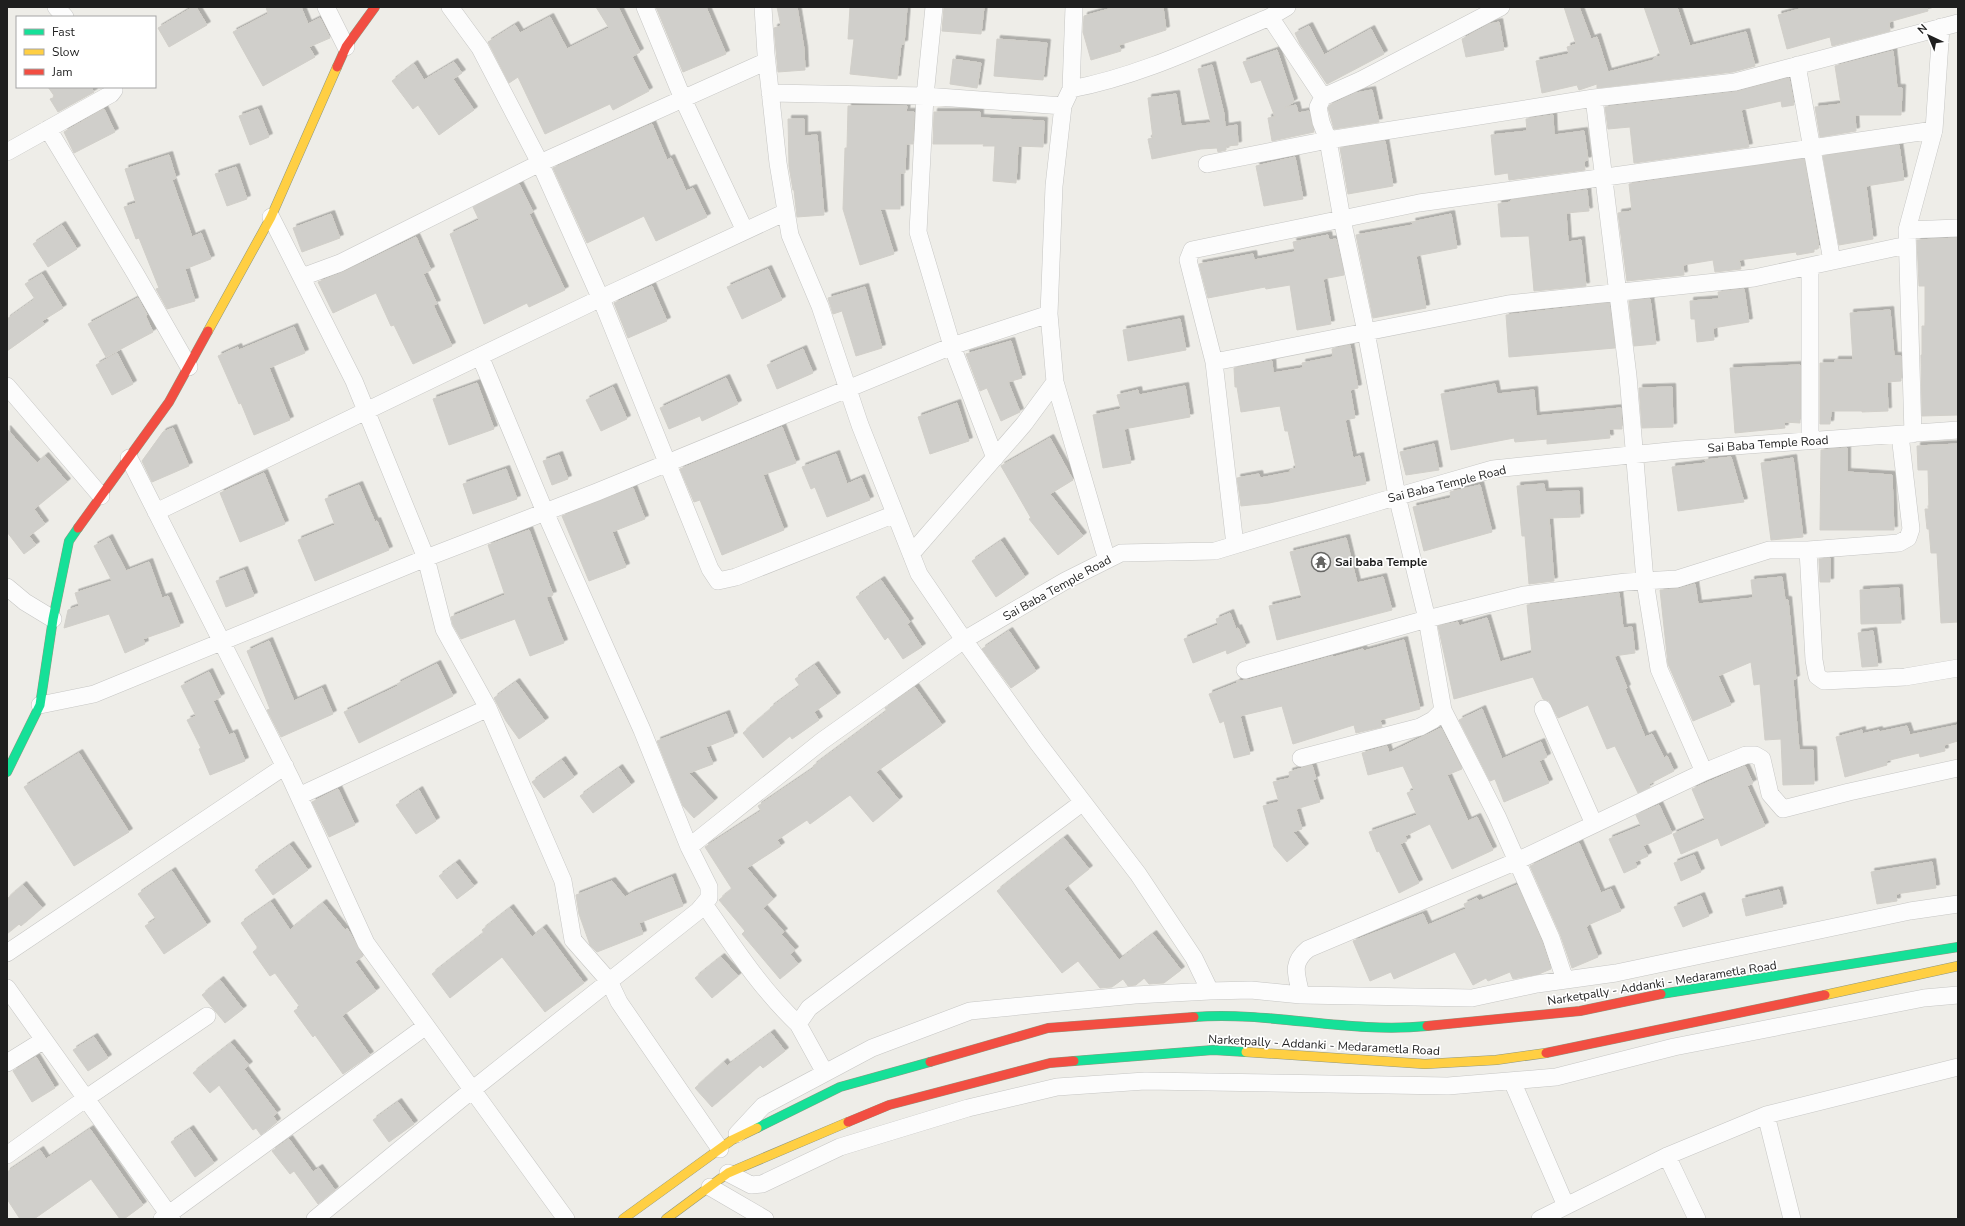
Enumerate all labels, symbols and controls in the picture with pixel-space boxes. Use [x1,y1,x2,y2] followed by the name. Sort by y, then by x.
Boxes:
[16,16,156,88] legend
[1909,16,1949,56] north arrow
[1914,21,1931,37] text: N
[52,24,75,40] text: Fast
[52,44,80,60] text: Slow
[51,64,73,80] text: Jam
[1707,432,1829,456] street label: Sai Baba Temple Road
[1386,462,1508,506] street label: Sai Baba Temple Road
[1310,551,1332,573] temple icon: Sai baba Temple
[1000,552,1114,624] street label: Sai Baba Temple Road
[1335,554,1428,570] place label: Sai baba Temple
[1546,957,1778,1009] street label: Narketpally - Addanki - Medarametla Road
[1208,1031,1440,1059] street label: Narketpally - Addanki - Medarametla Road

